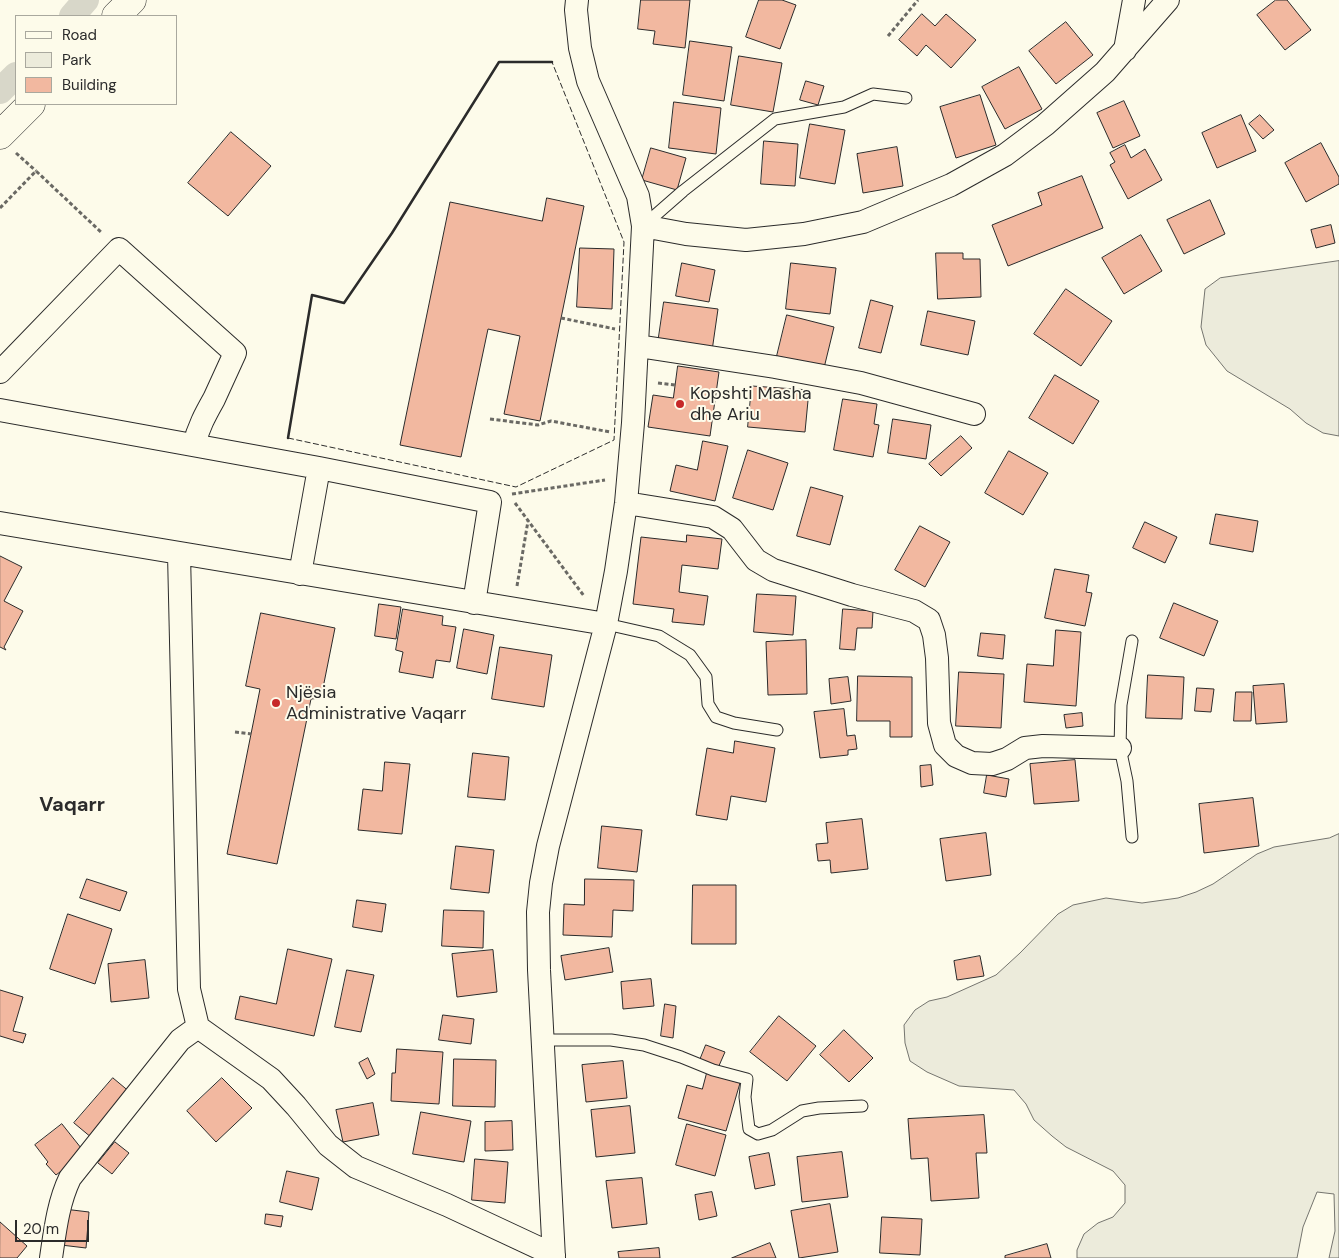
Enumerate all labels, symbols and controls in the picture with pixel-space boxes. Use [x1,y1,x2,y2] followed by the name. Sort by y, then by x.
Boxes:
[15,15,178,105] legend
[62,25,97,45] text: Road
[62,50,92,70] text: Park
[62,75,117,95] text: Building
[690,383,812,426] place label: Kopshti Masha dhe Ariu
[674,398,686,410] marker: Kopshti Masha dhe Ariu
[286,682,466,724] place label: Njësia Administrative Vaqarr
[270,697,282,709] marker: Njësia Administrative Vaqarr
[39,794,105,818] district label: Vaqarr
[18,1210,91,1242] scale bar
[23,1219,59,1239] text: 20 m

